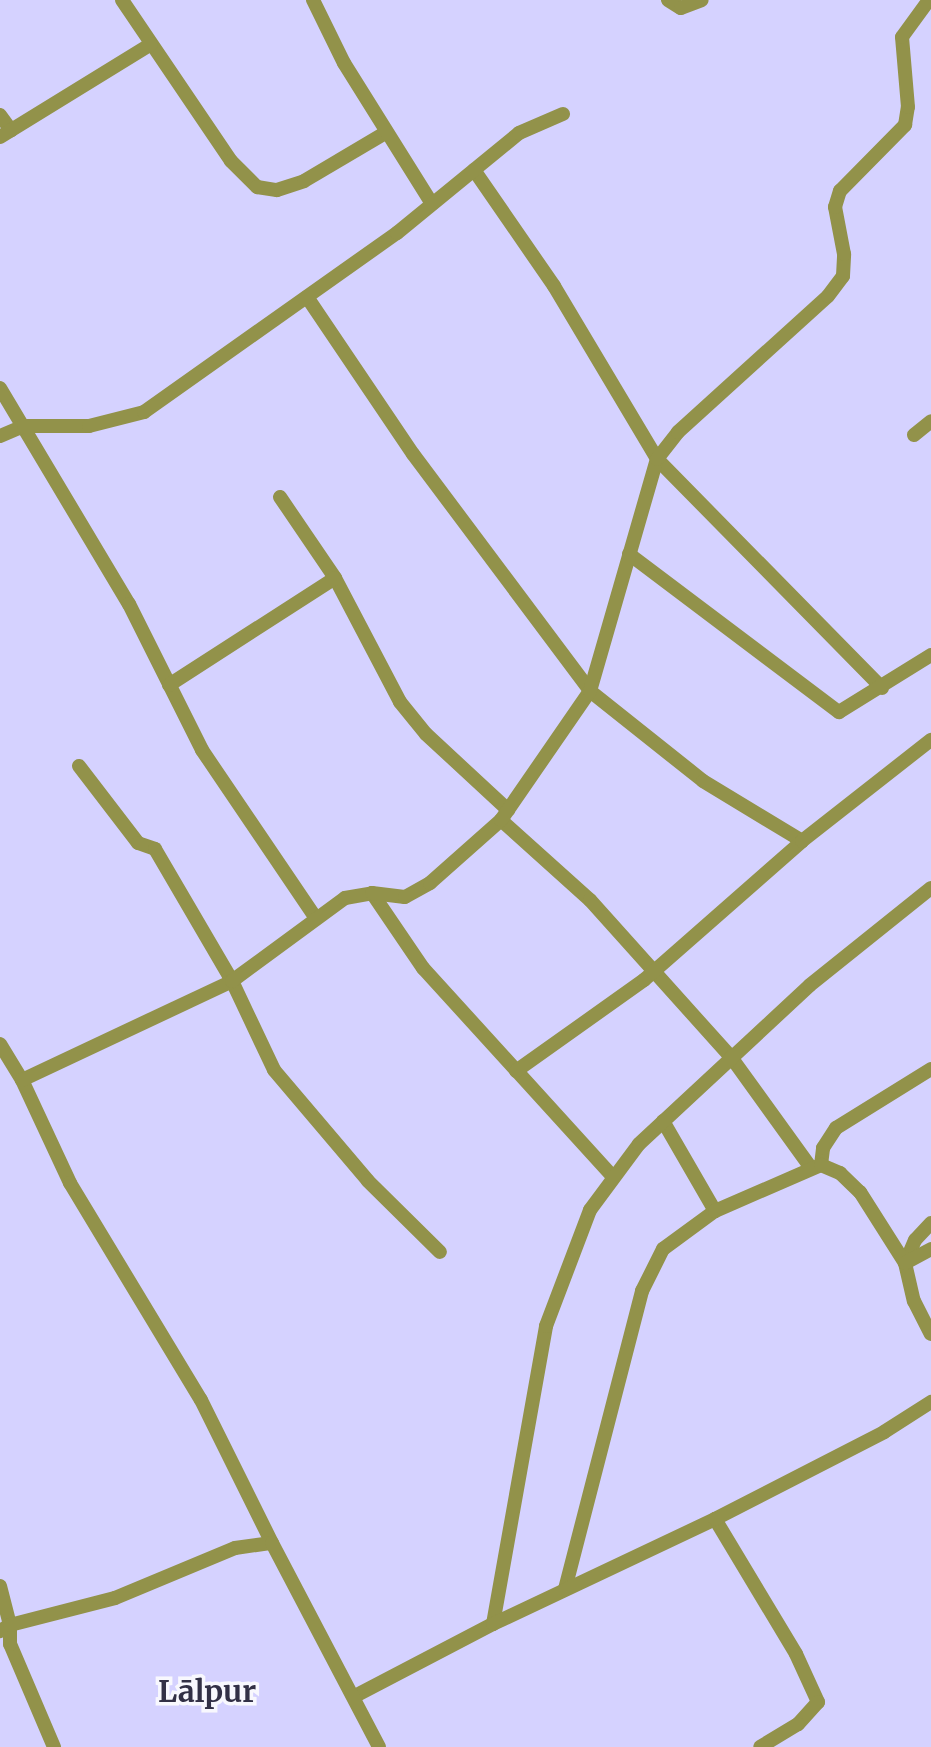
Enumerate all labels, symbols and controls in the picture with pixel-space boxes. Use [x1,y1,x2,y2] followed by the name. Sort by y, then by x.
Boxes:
[158,1673,256,1709] district label: Lālpur

